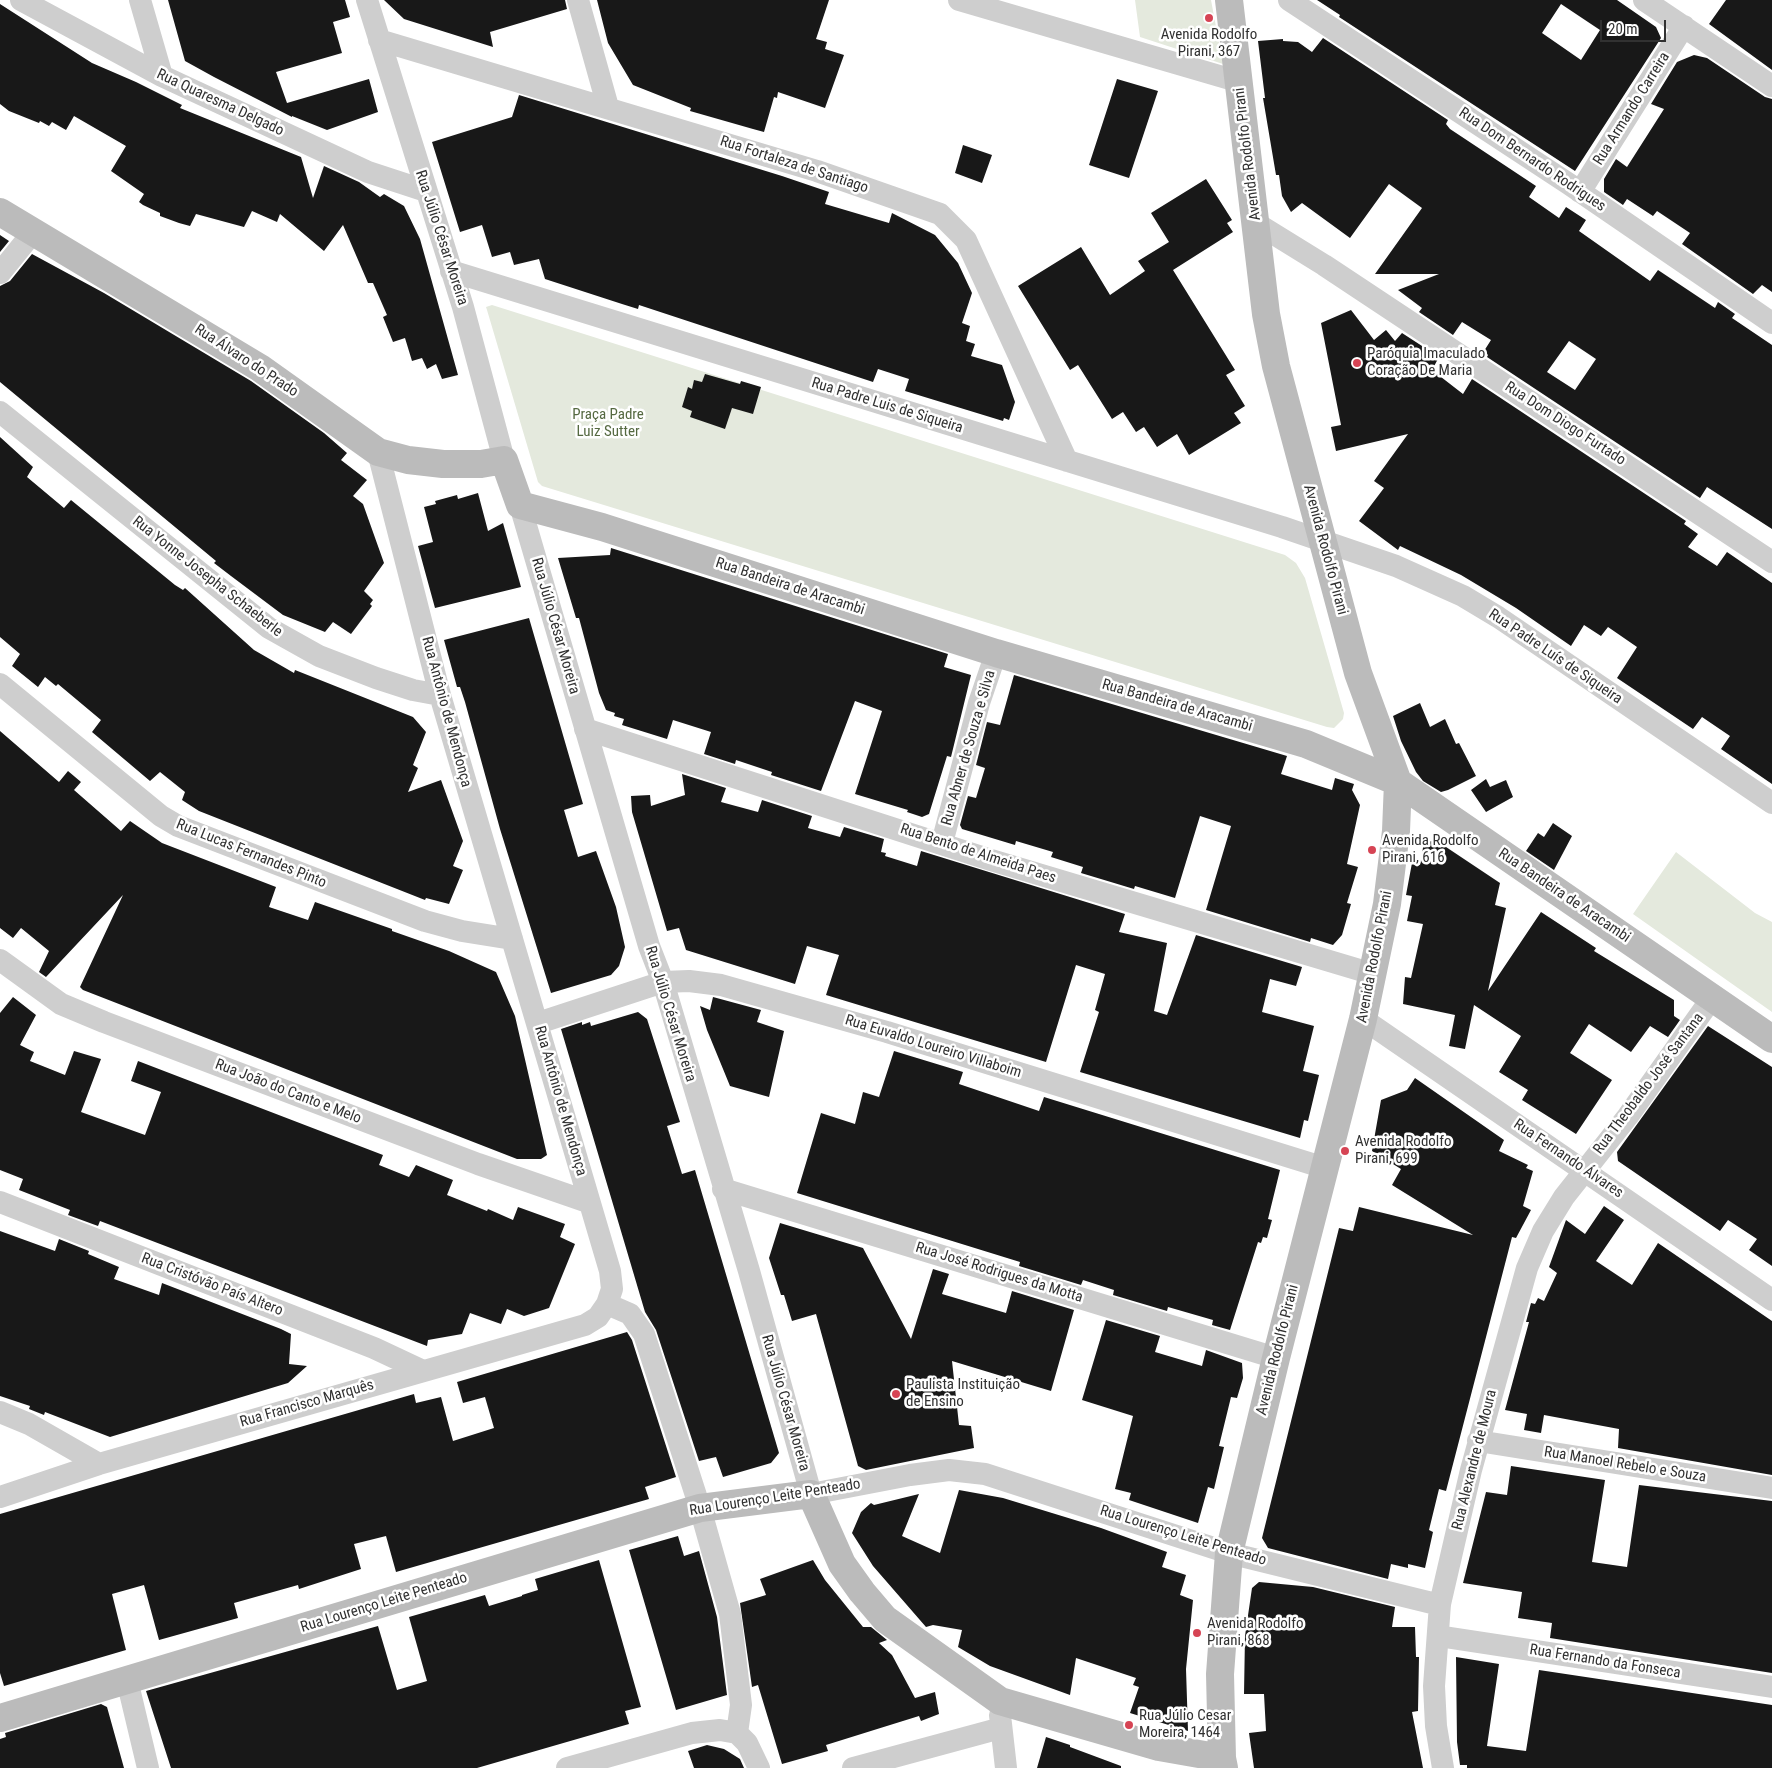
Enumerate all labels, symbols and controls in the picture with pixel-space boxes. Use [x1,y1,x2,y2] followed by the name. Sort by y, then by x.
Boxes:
[1602,10,1668,42] scale bar
[1203,12,1215,24] marker: Avenida Rodolfo Pirani, 367
[1608,20,1638,38] text: 20 m
[1161,26,1257,61] place label: Avenida Rodolfo Pirani, 367
[1590,49,1674,169] street label: Rua Armando Carreira
[154,66,286,140] street label: Rua Quaresma Delgado
[1231,86,1265,222] street label: Avenida Rodolfo Pirani
[1455,104,1609,216] street label: Rua Dom Bernardo Rodrigues
[718,133,870,197] street label: Rua Fortaleza de Santiago
[411,168,471,308] street label: Rua Júlio César Moreira
[191,321,301,401] street label: Rua Álvaro do Prado
[1367,345,1485,380] place label: Paróquia Imaculado Coração De Maria
[1351,357,1363,369] marker: Paróquia Imaculado Coração De Maria
[809,374,965,438] street label: Rua Padre Luis de Siqueira
[1501,378,1629,470] street label: Rua Dom Diogo Furtado
[572,406,644,441] park label: Praça Padre Luiz Sutter
[1299,483,1351,617] street label: Avenida Rodolfo Pirani
[128,513,286,641] street label: Rua Yonne Josepha Schaeberle
[713,554,867,620] street label: Rua Bandeira de Aracambi
[527,556,583,696] street label: Rua Júlio César Moreira
[1485,606,1625,708] street label: Rua Padre Luís de Siqueira
[417,635,475,789] street label: Rua Antônio de Mendonça
[938,668,1000,828] street label: Rua Abner de Souza e Silva
[1100,676,1254,736] street label: Rua Bandeira de Aracambi
[173,816,329,892] street label: Rua Lucas Fernandes Pinto
[898,820,1058,888] street label: Rua Bento de Almeida Paes
[1382,832,1479,867] place label: Avenida Rodolfo Pirani, 616
[1366,844,1378,856] marker: Avenida Rodolfo Pirani, 616
[1494,845,1634,947] street label: Rua Bandeira de Aracambi
[1353,890,1397,1024] street label: Avenida Rodolfo Pirani
[641,944,699,1084] street label: Rua Júlio César Moreira
[1590,1010,1708,1158] street label: Rua Theobaldo José Santana
[843,1012,1023,1082] street label: Rua Euvaldo Loureiro Villaboim
[530,1024,590,1178] street label: Rua Antônio de Mendonça
[212,1056,364,1128] street label: Rua João do Canto e Melo
[1510,1116,1626,1202] street label: Rua Fernando Álvares
[1355,1133,1452,1168] place label: Avenida Rodolfo Pirani, 699
[1339,1145,1351,1157] marker: Avenida Rodolfo Pirani, 699
[913,1239,1085,1307] street label: Rua José Rodrigues da Motta
[139,1250,285,1320] street label: Rua Cristóvão País Altero
[1253,1283,1303,1417] street label: Avenida Rodolfo Pirani
[757,1333,813,1473] street label: Rua Júlio César Moreira
[238,1376,376,1432] street label: Rua Francisco Marquês
[906,1376,1020,1411] place label: Paulista Instituição de Ensino
[890,1388,902,1400] marker: Paulista Instituição de Ensino
[1449,1388,1501,1532] street label: Rua Alexandre de Moura
[1543,1443,1707,1487] street label: Rua Manoel Rebelo e Souza
[688,1476,862,1520] street label: Rua Lourenço Leite Penteado
[1098,1502,1268,1570] street label: Rua Lourenço Leite Penteado
[299,1569,469,1637] street label: Rua Lourenço Leite Penteado
[1207,1615,1304,1650] place label: Avenida Rodolfo Pirani, 868
[1191,1627,1203,1639] marker: Avenida Rodolfo Pirani, 868
[1528,1641,1682,1683] street label: Rua Fernando da Fonseca
[1139,1707,1231,1742] place label: Rua Júlio Cesar Moreira, 1464
[1123,1719,1135,1731] marker: Rua Júlio Cesar Moreira, 1464

